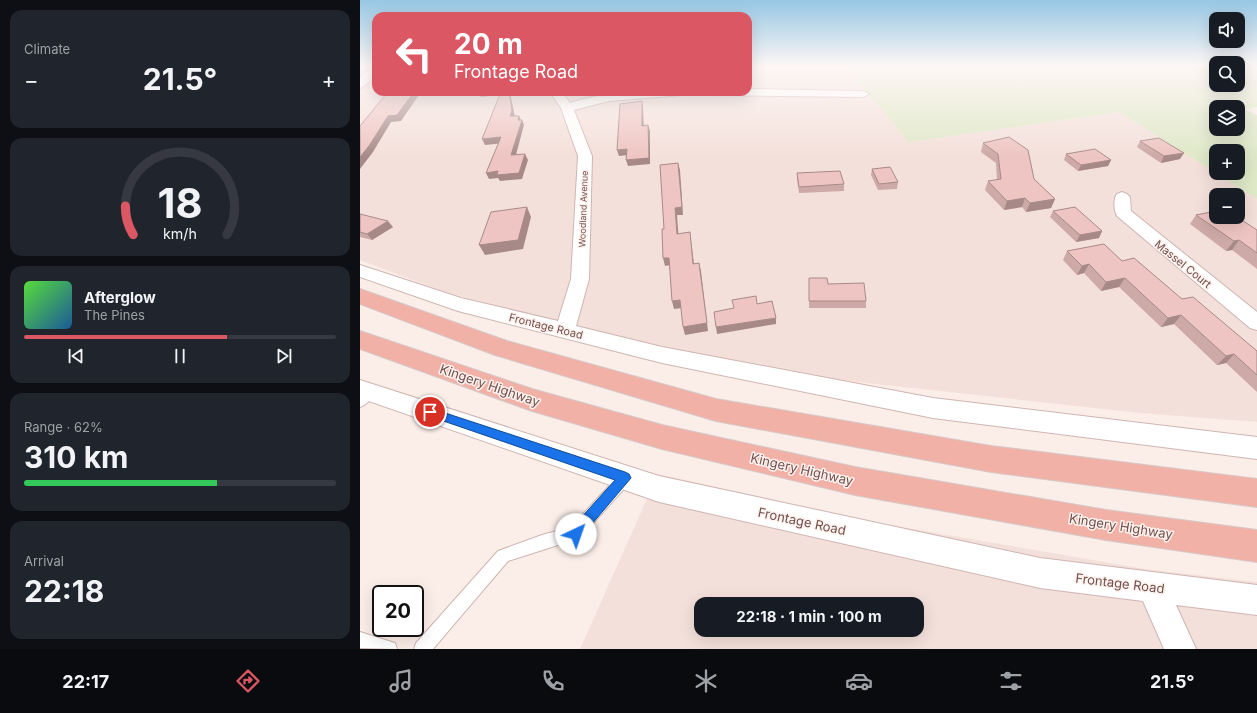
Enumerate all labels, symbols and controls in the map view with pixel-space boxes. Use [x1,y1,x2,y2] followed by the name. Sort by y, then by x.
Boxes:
[1209,12,1245,224] map controls
[1209,12,1245,48] button: sound
[454,27,523,61] text: 20 m
[388,28,440,80] icon: left
[24,41,70,57] text: Climate
[1209,56,1245,92] button: search
[143,61,217,97] text: 21.5°
[454,61,578,82] text: Frontage Road
[24,67,39,93] text: −
[321,67,336,93] text: +
[1209,100,1245,136] button: layers
[1209,144,1245,180] button: +
[576,170,590,248] street label: Woodland Avenue
[157,177,203,227] text: 18
[1209,188,1245,224] button: −
[163,224,197,241] text: km/h
[1152,237,1215,291] street label: Massel Court
[84,288,156,307] text: Afterglow
[84,307,145,323] text: The Pines
[508,310,584,342] street label: Frontage Road
[65,345,87,367] icon: previous
[169,345,191,367] icon: pause
[273,345,295,367] icon: next
[438,360,542,410] street label: Kingery Highway
[413,395,447,429] pin
[419,401,441,423] icon: arrive
[24,419,103,435] text: Range · 62%
[24,439,128,475] text: 310 km
[749,449,855,489] street label: Kingery Highway
[756,504,848,538] street label: Frontage Road
[1068,510,1174,542] street label: Kingery Highway
[555,513,597,555] position arrow
[24,553,64,569] text: Arrival
[1075,570,1165,596] street label: Frontage Road
[24,573,104,609] text: 22:18
[372,585,424,637] speed limit sign: 20
[736,607,882,626] text: 22:18 · 1 min · 100 m
[234,667,262,695] icon: directions
[387,667,415,695] icon: music
[539,667,567,695] icon: phone
[692,667,720,695] icon: climate
[845,667,873,695] icon: car
[997,667,1025,695] icon: filters
[62,671,109,692] text: 22:17
[1150,671,1195,692] text: 21.5°

